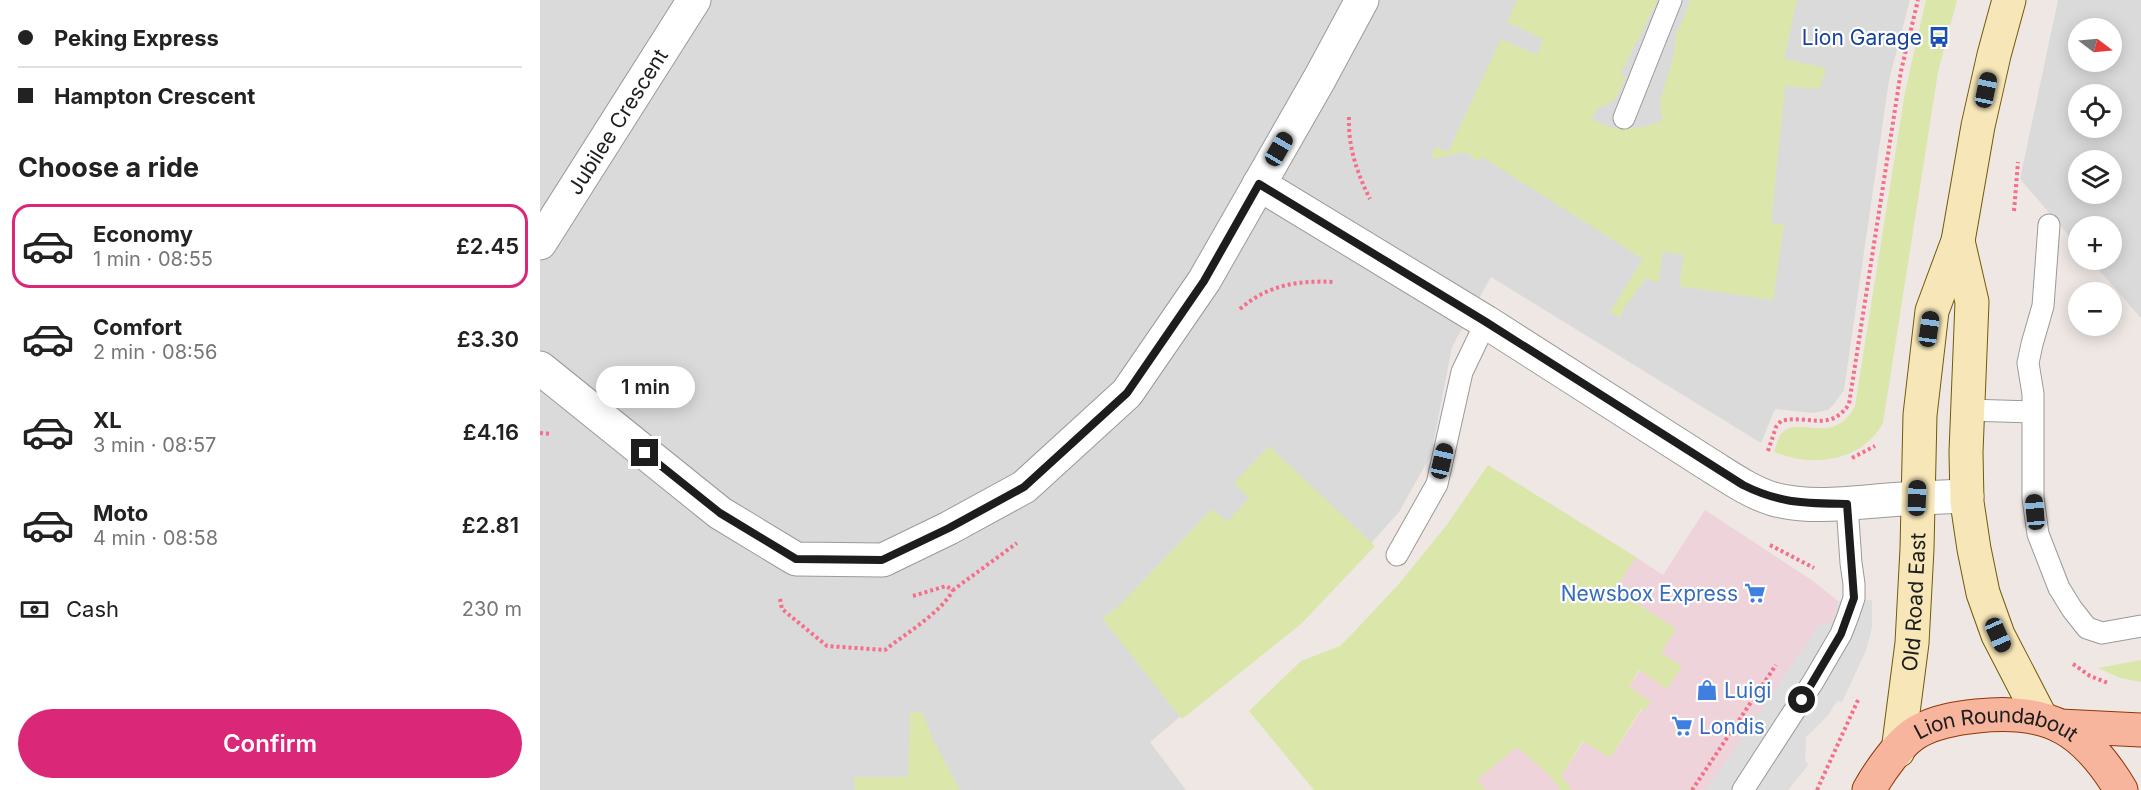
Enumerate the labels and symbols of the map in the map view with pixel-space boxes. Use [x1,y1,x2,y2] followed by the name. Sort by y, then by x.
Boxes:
[2068,18,2122,72] north arrow
[1802,25,1922,50] place label: Lion Garage
[1927,25,1951,49] bus stop icon: Lion Garage
[562,44,673,199] street label: Jubilee Crescent
[1973,71,1999,109] car
[1262,129,1296,169] car
[1918,310,1940,348] car
[596,366,694,408] callout: 1 min
[631,439,658,466] route end
[1429,441,1455,481] car
[1907,480,1927,516] car
[2024,493,2046,531] car
[1896,532,1930,673] street label: Old Road East
[1561,581,1738,606] place label: Newsbox Express
[1743,581,1767,605] supermarket icon: Newsbox Express
[1982,615,2014,655] car
[1695,678,1719,702] shop icon: Luigi
[1724,678,1771,703] place label: Luigi
[1788,686,1815,713] route start
[1910,702,2083,746] text: Lion Roundabout
[1670,714,1694,738] supermarket icon: Londis
[1699,714,1765,739] place label: Londis
[1911,728,2079,754] street label: Lion Roundabout

